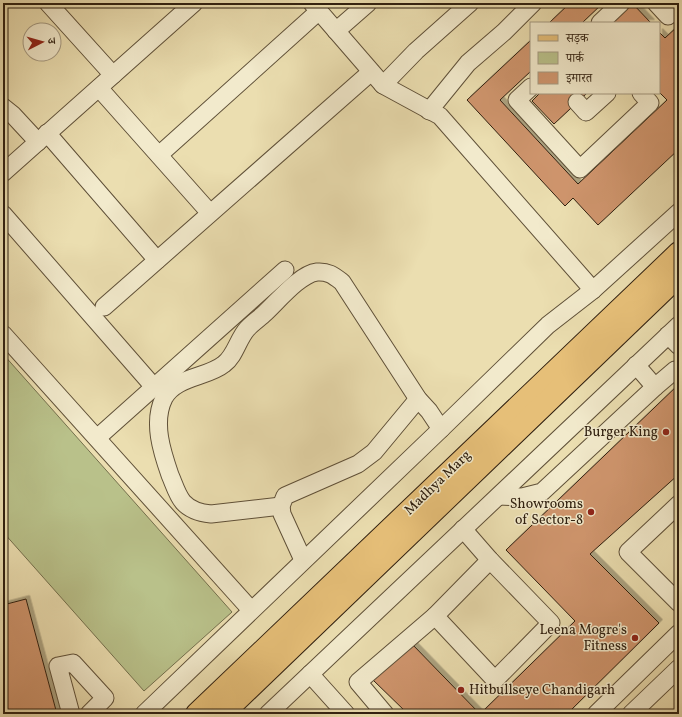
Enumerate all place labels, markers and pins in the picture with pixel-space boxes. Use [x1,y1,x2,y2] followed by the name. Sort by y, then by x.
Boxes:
[584,423,658,442] place label: Burger King
[661,427,671,437] marker: Burger King
[510,495,583,530] place label: Showrooms of Sector-8
[586,507,596,517] marker: Showrooms of Sector-8
[539,621,627,656] place label: Leena Mogre's Fitness
[630,633,640,643] marker: Leena Mogre's Fitness
[469,681,615,700] place label: Hitbullseye Chandigarh
[456,685,466,695] marker: Hitbullseye Chandigarh

